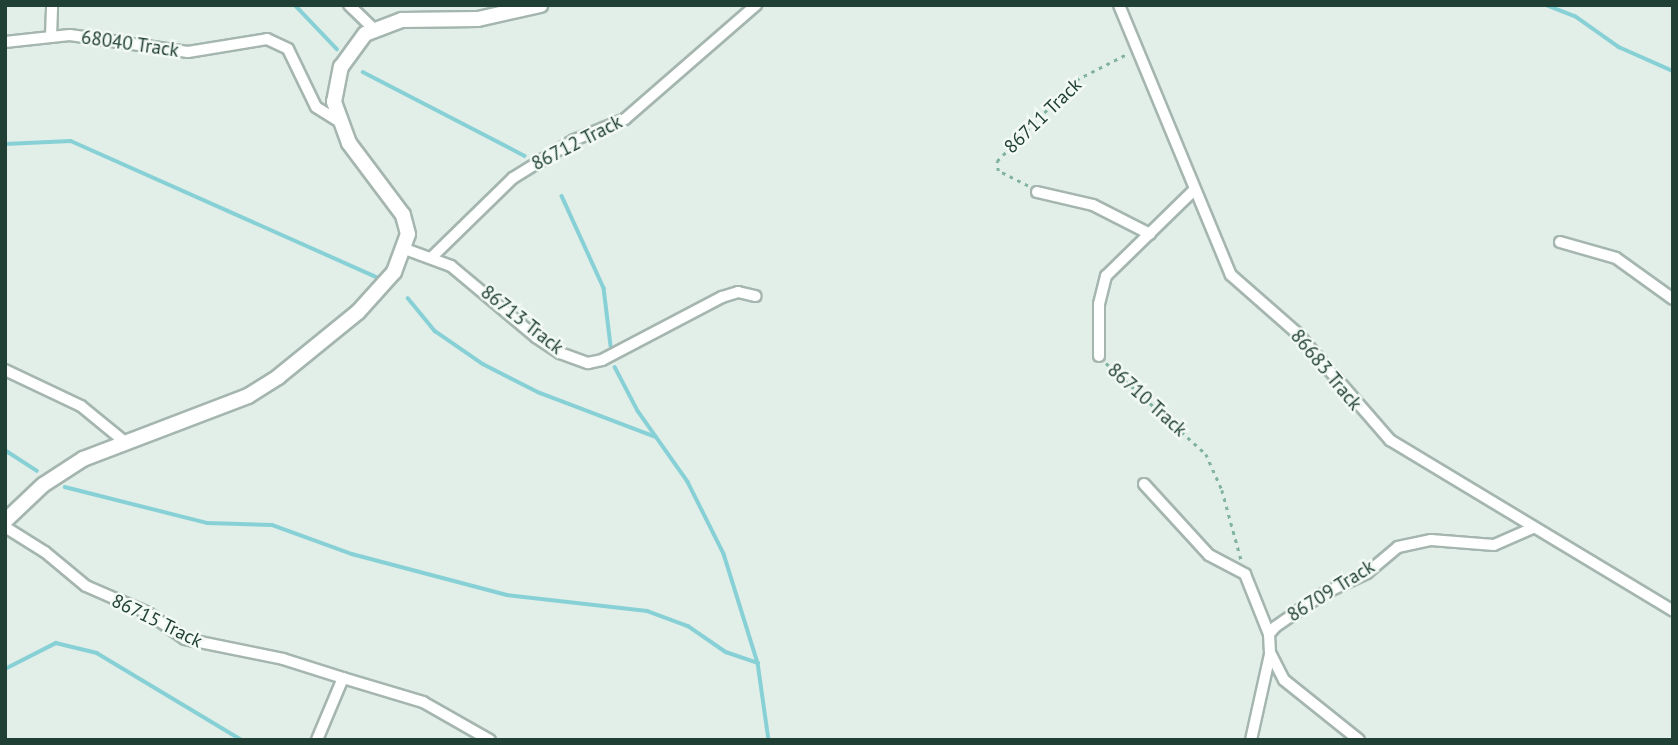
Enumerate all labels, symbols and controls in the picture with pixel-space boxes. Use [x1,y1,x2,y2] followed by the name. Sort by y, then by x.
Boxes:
[79,26,181,62] street label: 68040 Track
[999,73,1087,159] street label: 86711 Track
[528,110,626,176] street label: 86712 Track
[476,281,568,359] street label: 86713 Track
[1285,325,1367,415] street label: 86683 Track
[1103,358,1191,442] street label: 86710 Track
[1283,555,1379,627] street label: 86709 Track
[108,589,206,653] street label: 86715 Track

